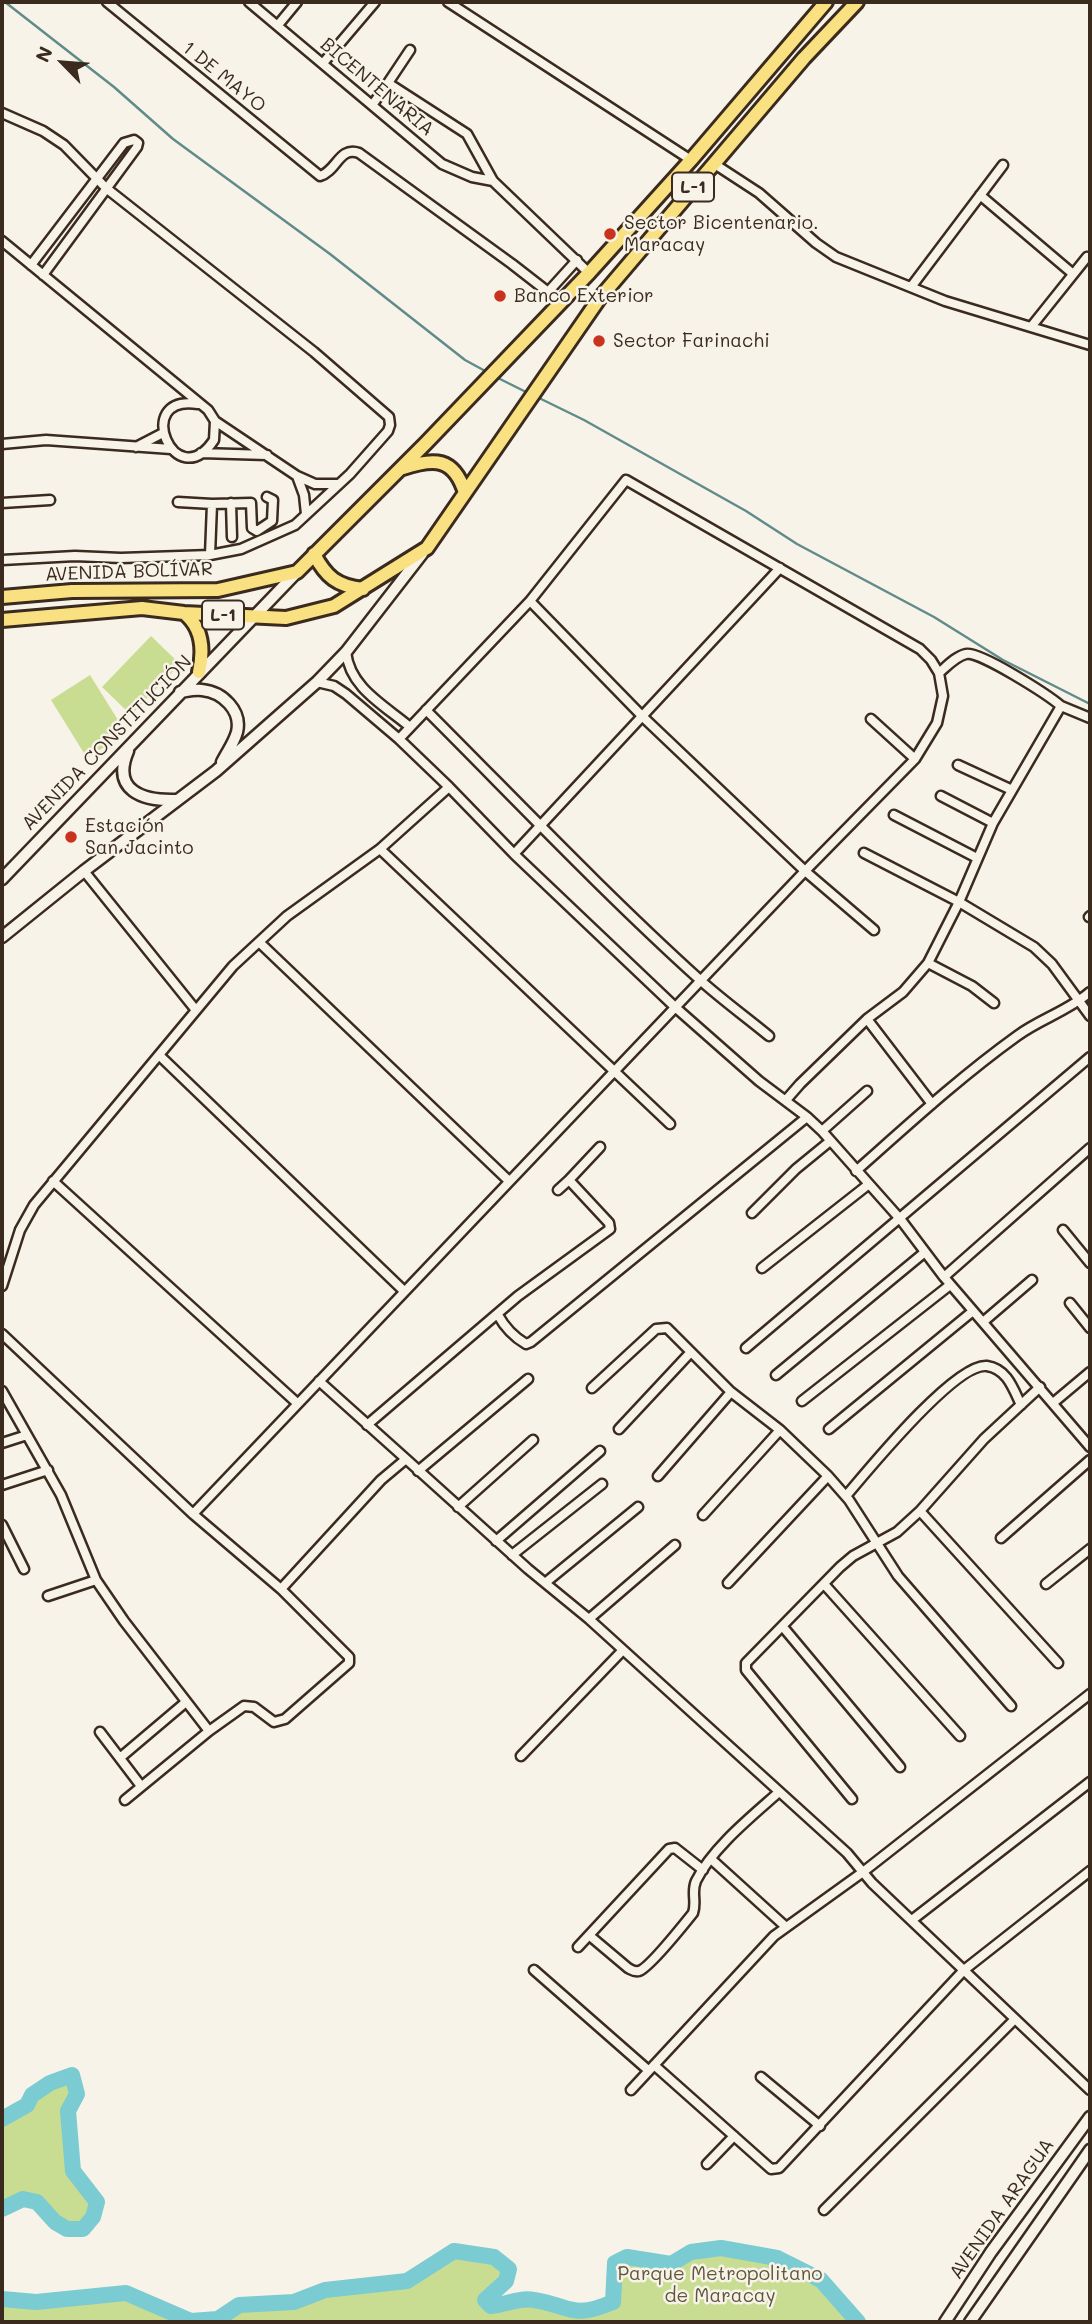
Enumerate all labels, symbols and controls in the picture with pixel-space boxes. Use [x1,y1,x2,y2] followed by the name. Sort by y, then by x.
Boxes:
[28,28,98,98] north arrow
[316,33,438,141] street label: BICENTENARIA
[178,37,270,117] street label: 1 DE MAYO
[29,42,58,66] text: N
[672,172,714,202] road number: L-1
[624,212,819,256] place label: Sector Bicentenario. Maracay
[602,226,618,242] marker: Sector Bicentenario. Maracay
[514,285,654,307] place label: Banco Exterior
[492,288,508,304] marker: Banco Exterior
[613,330,770,352] place label: Sector Farinachi
[591,333,607,349] marker: Sector Farinachi
[45,558,213,586] street label: AVENIDA BOLÍVAR
[202,600,244,630] road number: L-1
[17,651,197,835] street label: AVENIDA CONSTITUCIÓN
[85,815,194,859] place label: Estación San Jacinto
[63,829,79,845] marker: Estación San Jacinto
[945,2134,1059,2284] street label: AVENIDA ARAGUA
[617,2263,823,2307] park label: Parque Metropolitano de Maracay

